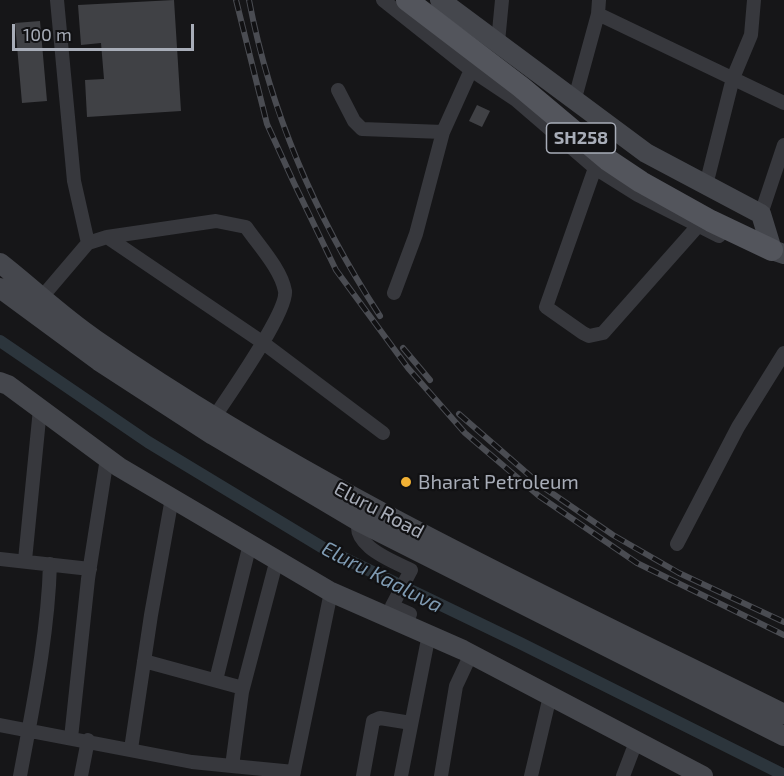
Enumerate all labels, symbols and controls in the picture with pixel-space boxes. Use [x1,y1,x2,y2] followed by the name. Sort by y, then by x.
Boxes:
[15,12,196,50] scale bar
[23,23,72,45] text: 100 m
[546,123,616,153] road number: SH258
[418,470,579,494] place label: Bharat Petroleum
[399,475,413,489] marker: Bharat Petroleum
[330,476,428,544] street label: Eluru Road
[317,536,447,618] water label: Eluru Kaaluva

